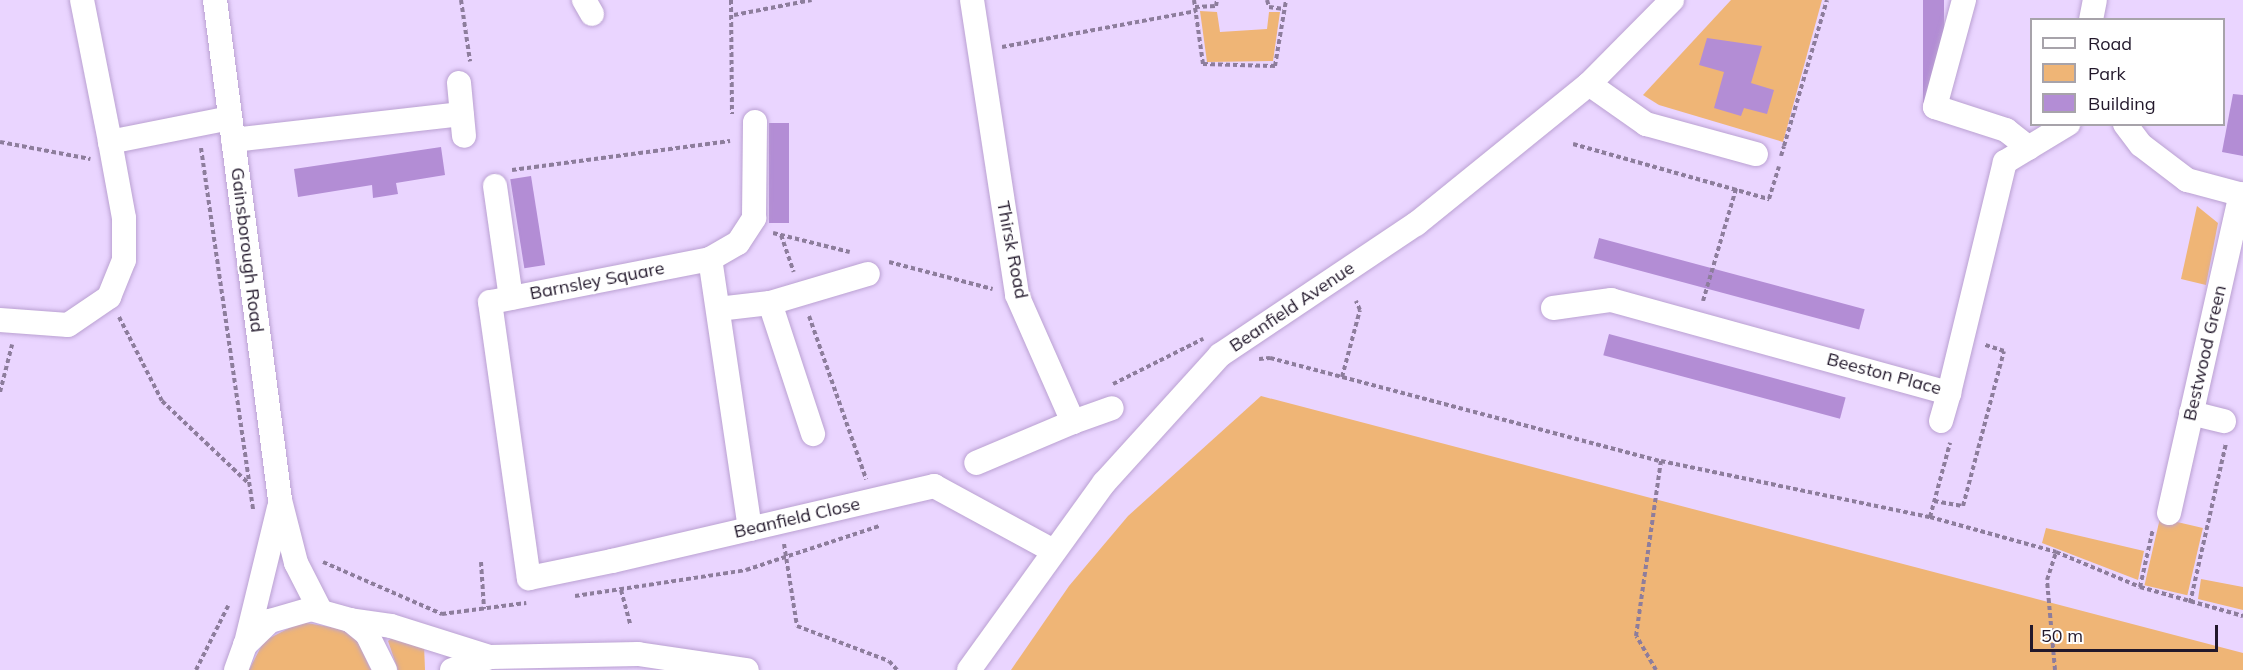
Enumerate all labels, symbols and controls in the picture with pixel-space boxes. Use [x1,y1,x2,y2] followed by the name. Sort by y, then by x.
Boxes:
[2030,18,2225,126] legend
[2088,32,2132,55] text: Road
[2088,62,2126,85] text: Park
[2088,92,2156,115] text: Building
[226,166,268,334] street label: Gainsborough Road
[992,199,1032,301] street label: Thirsk Road
[528,257,666,305] street label: Barnsley Square
[1225,257,1359,357] street label: Beanfield Avenue
[2179,283,2231,423] street label: Bestwood Green
[1824,348,1944,400] street label: Beeston Place
[732,493,862,543] street label: Beanfield Close
[2033,613,2220,651] scale bar
[2041,624,2083,647] text: 50 m

